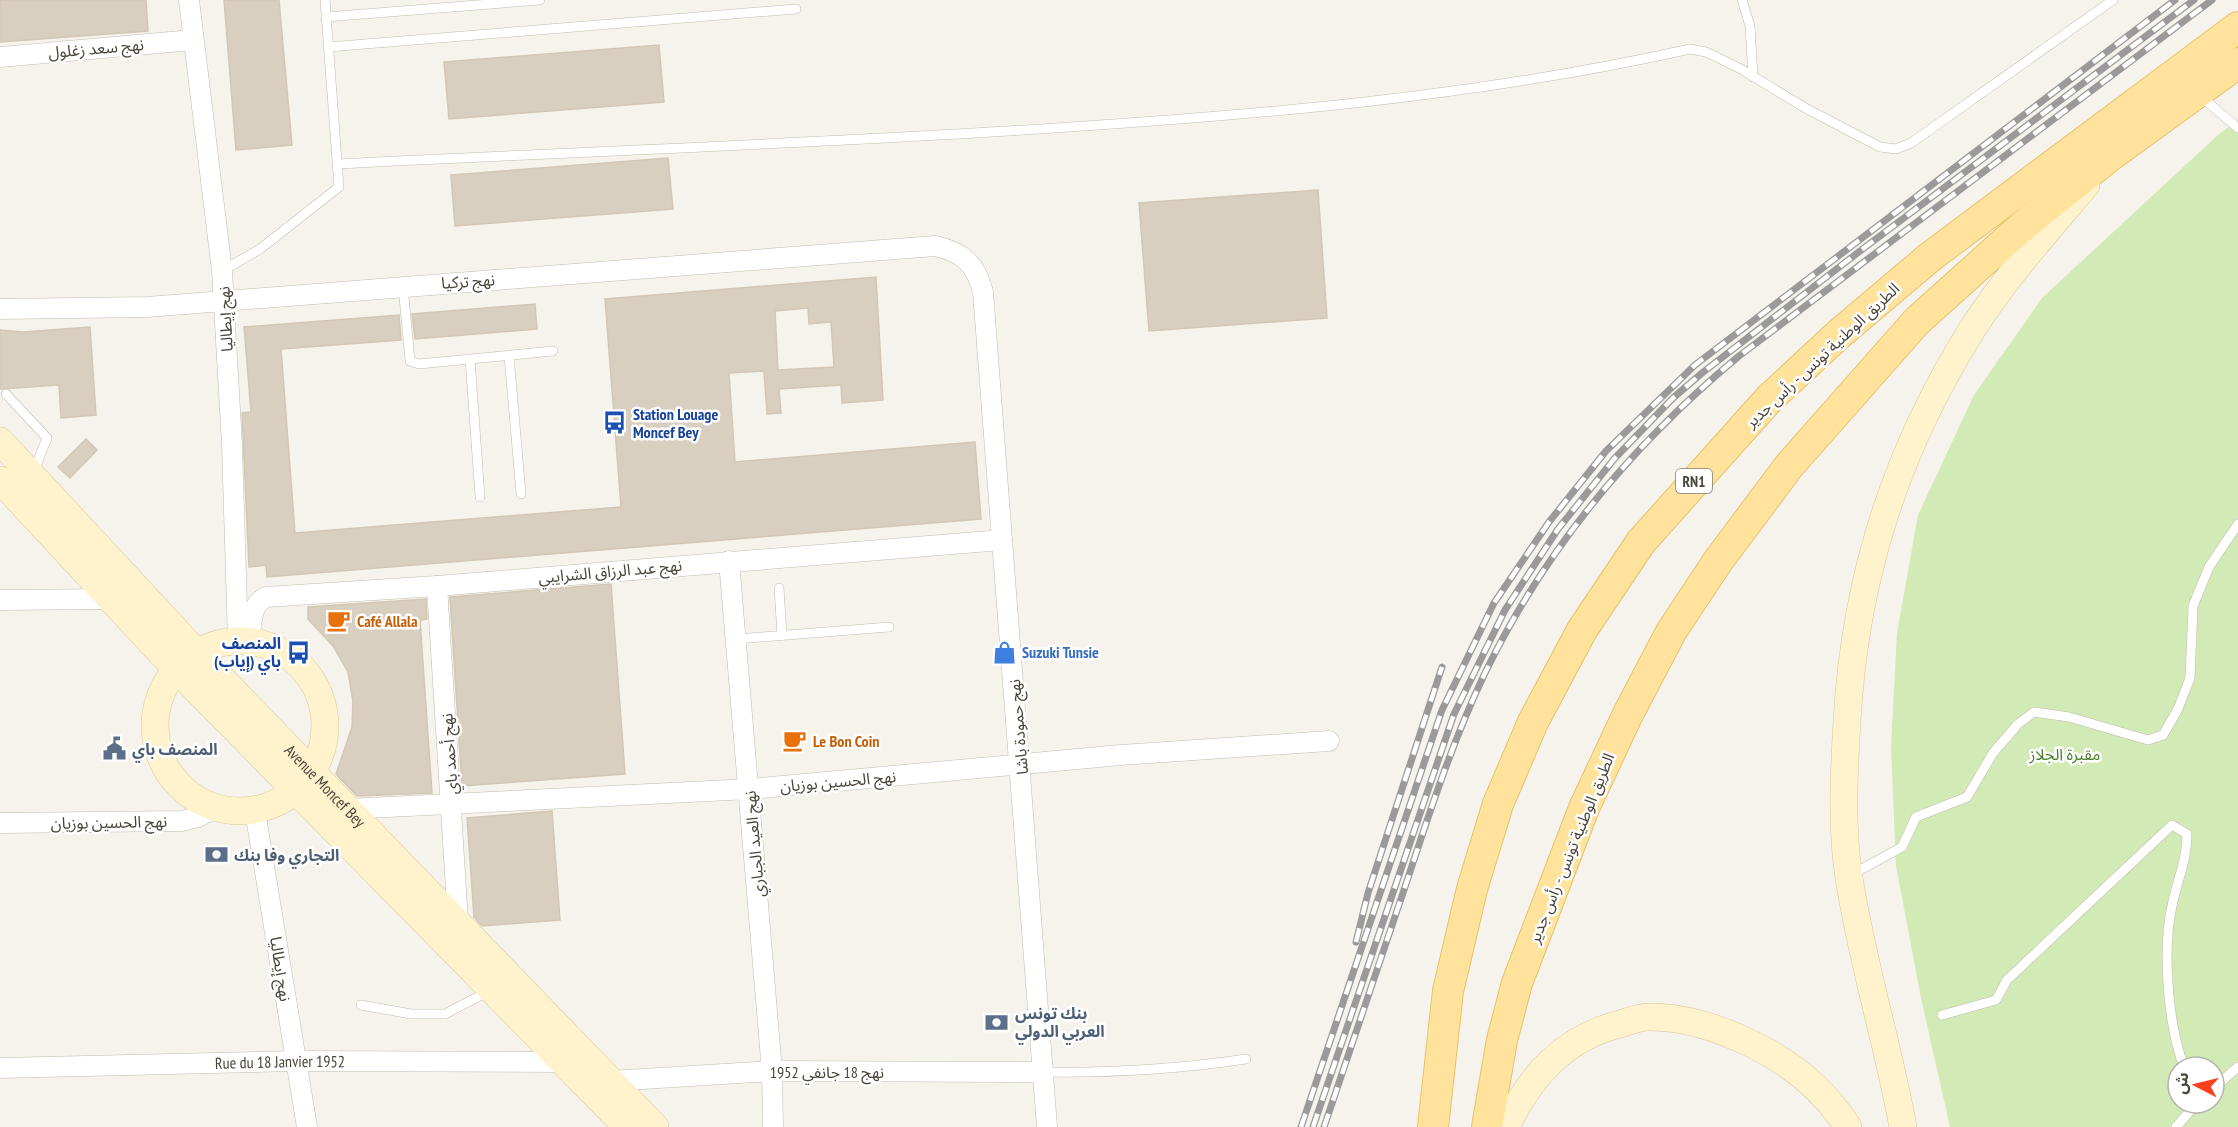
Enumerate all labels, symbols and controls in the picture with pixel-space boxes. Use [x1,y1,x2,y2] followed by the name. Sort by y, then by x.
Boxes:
[47,34,145,65] street label: نهج سعد زغلول
[440,269,496,296] street label: نهج تركيا
[1740,278,1904,433] street label: الطريق الوطنية تونس - رأس جدير
[213,286,240,352] street label: نهج إيطاليا
[633,404,718,442] place label: Station Louage Moncef Bey
[602,410,628,436] bus stop icon: Station Louage Moncef Bey
[1676,469,1712,493] road number: RN1
[537,555,683,590] street label: نهج عبد الرزاق الشرايبي
[326,608,352,634] cafe icon: Café Allala
[357,611,418,631] place label: Café Allala
[214,633,281,675] place label: المنصف باي (إياب)
[286,639,312,665] bus stop icon: المنصف باي (إياب)
[991,639,1017,665] shop icon: Suzuki Tunsie
[1022,642,1099,662] place label: Suzuki Tunsie
[1004,678,1035,776] street label: نهج حمودة باشا
[436,712,465,795] street label: نهج أحمد باي
[782,728,808,754] cafe icon: Le Bon Coin
[813,731,879,751] place label: Le Bon Coin
[101,736,127,762] public building icon: المنصف باي
[132,739,218,763] place label: المنصف باي
[281,740,370,831] street label: Avenue Moncef Bey
[2029,744,2101,764] park label: مقبرة الجلاز
[1523,750,1619,947] street label: الطريق الوطنية تونس - رأس جدير
[779,766,897,799] street label: نهج الحسين بوزيان
[739,790,772,898] street label: نهج العيد الجباري
[51,811,168,836] street label: نهج الحسين بوزيان
[203,842,229,868] bank icon: التجاري وفا بنك
[234,845,339,869] place label: التجاري وفا بنك
[263,935,296,1003] street label: نهج إيطاليا
[1015,1003,1105,1045] place label: بنك تونس العربي الدولي
[984,1009,1010,1035] bank icon: بنك تونس العربي الدولي
[215,1051,345,1073] street label: Rue du 18 Janvier 1952
[2166,1055,2226,1115] north arrow
[770,1062,884,1085] street label: نهج 18 جانفي 1952
[2170,1071,2192,1095] text: ش

